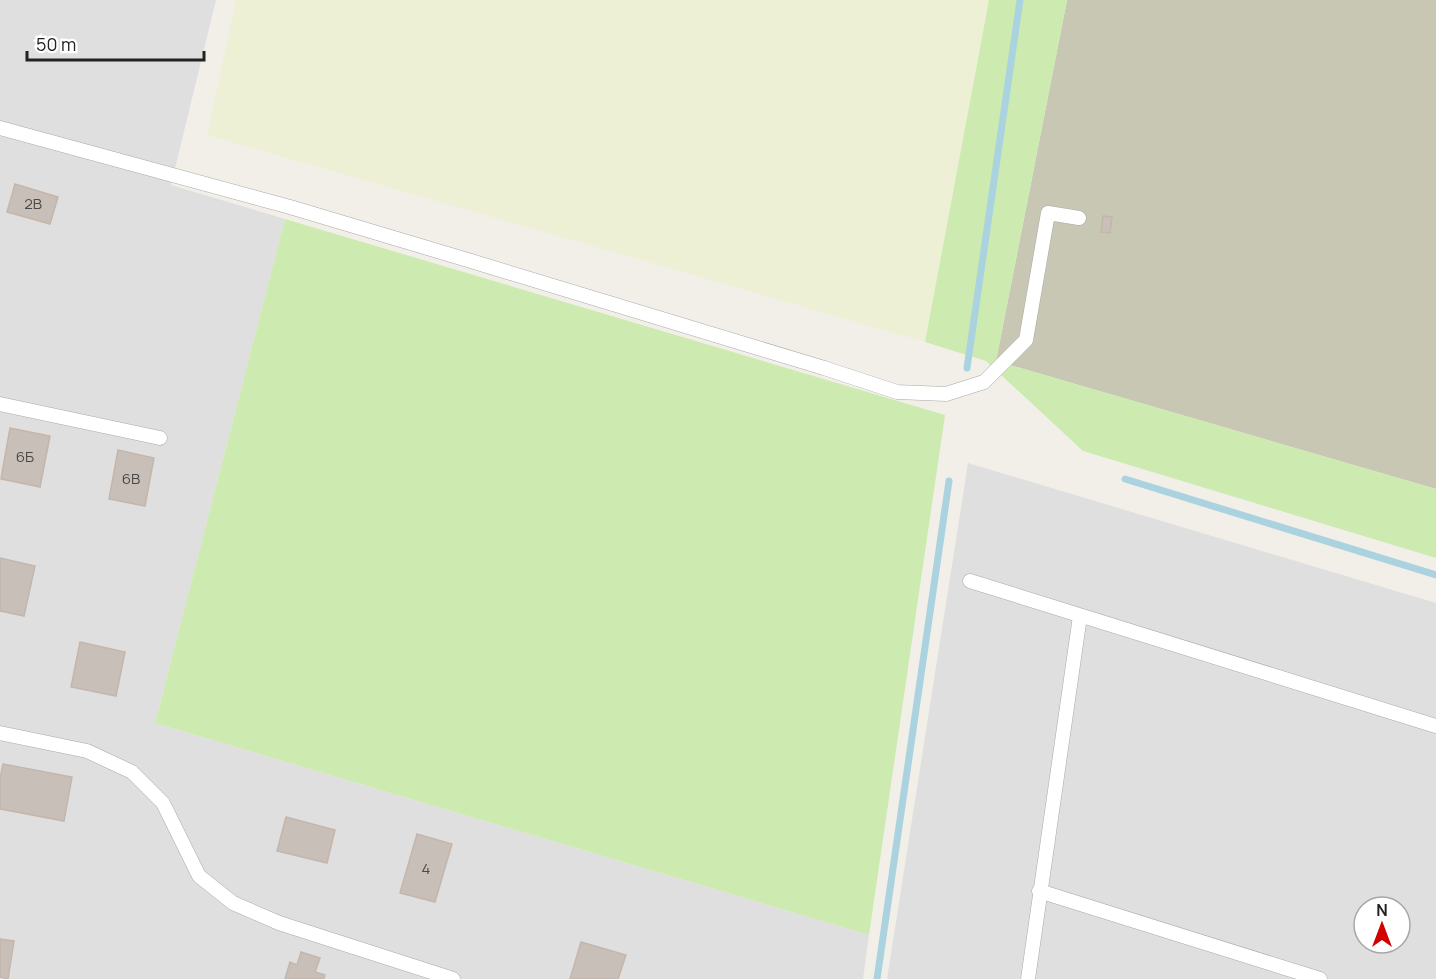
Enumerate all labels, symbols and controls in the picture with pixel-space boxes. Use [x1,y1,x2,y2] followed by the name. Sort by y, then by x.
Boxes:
[27,24,204,62] scale bar
[36,32,76,56] text: 50 m
[24,193,42,214] house number: 2В
[16,446,34,467] house number: 6Б
[122,468,140,489] house number: 6В
[422,858,431,879] house number: 4
[1352,895,1412,955] north arrow
[1376,899,1388,921] text: N

